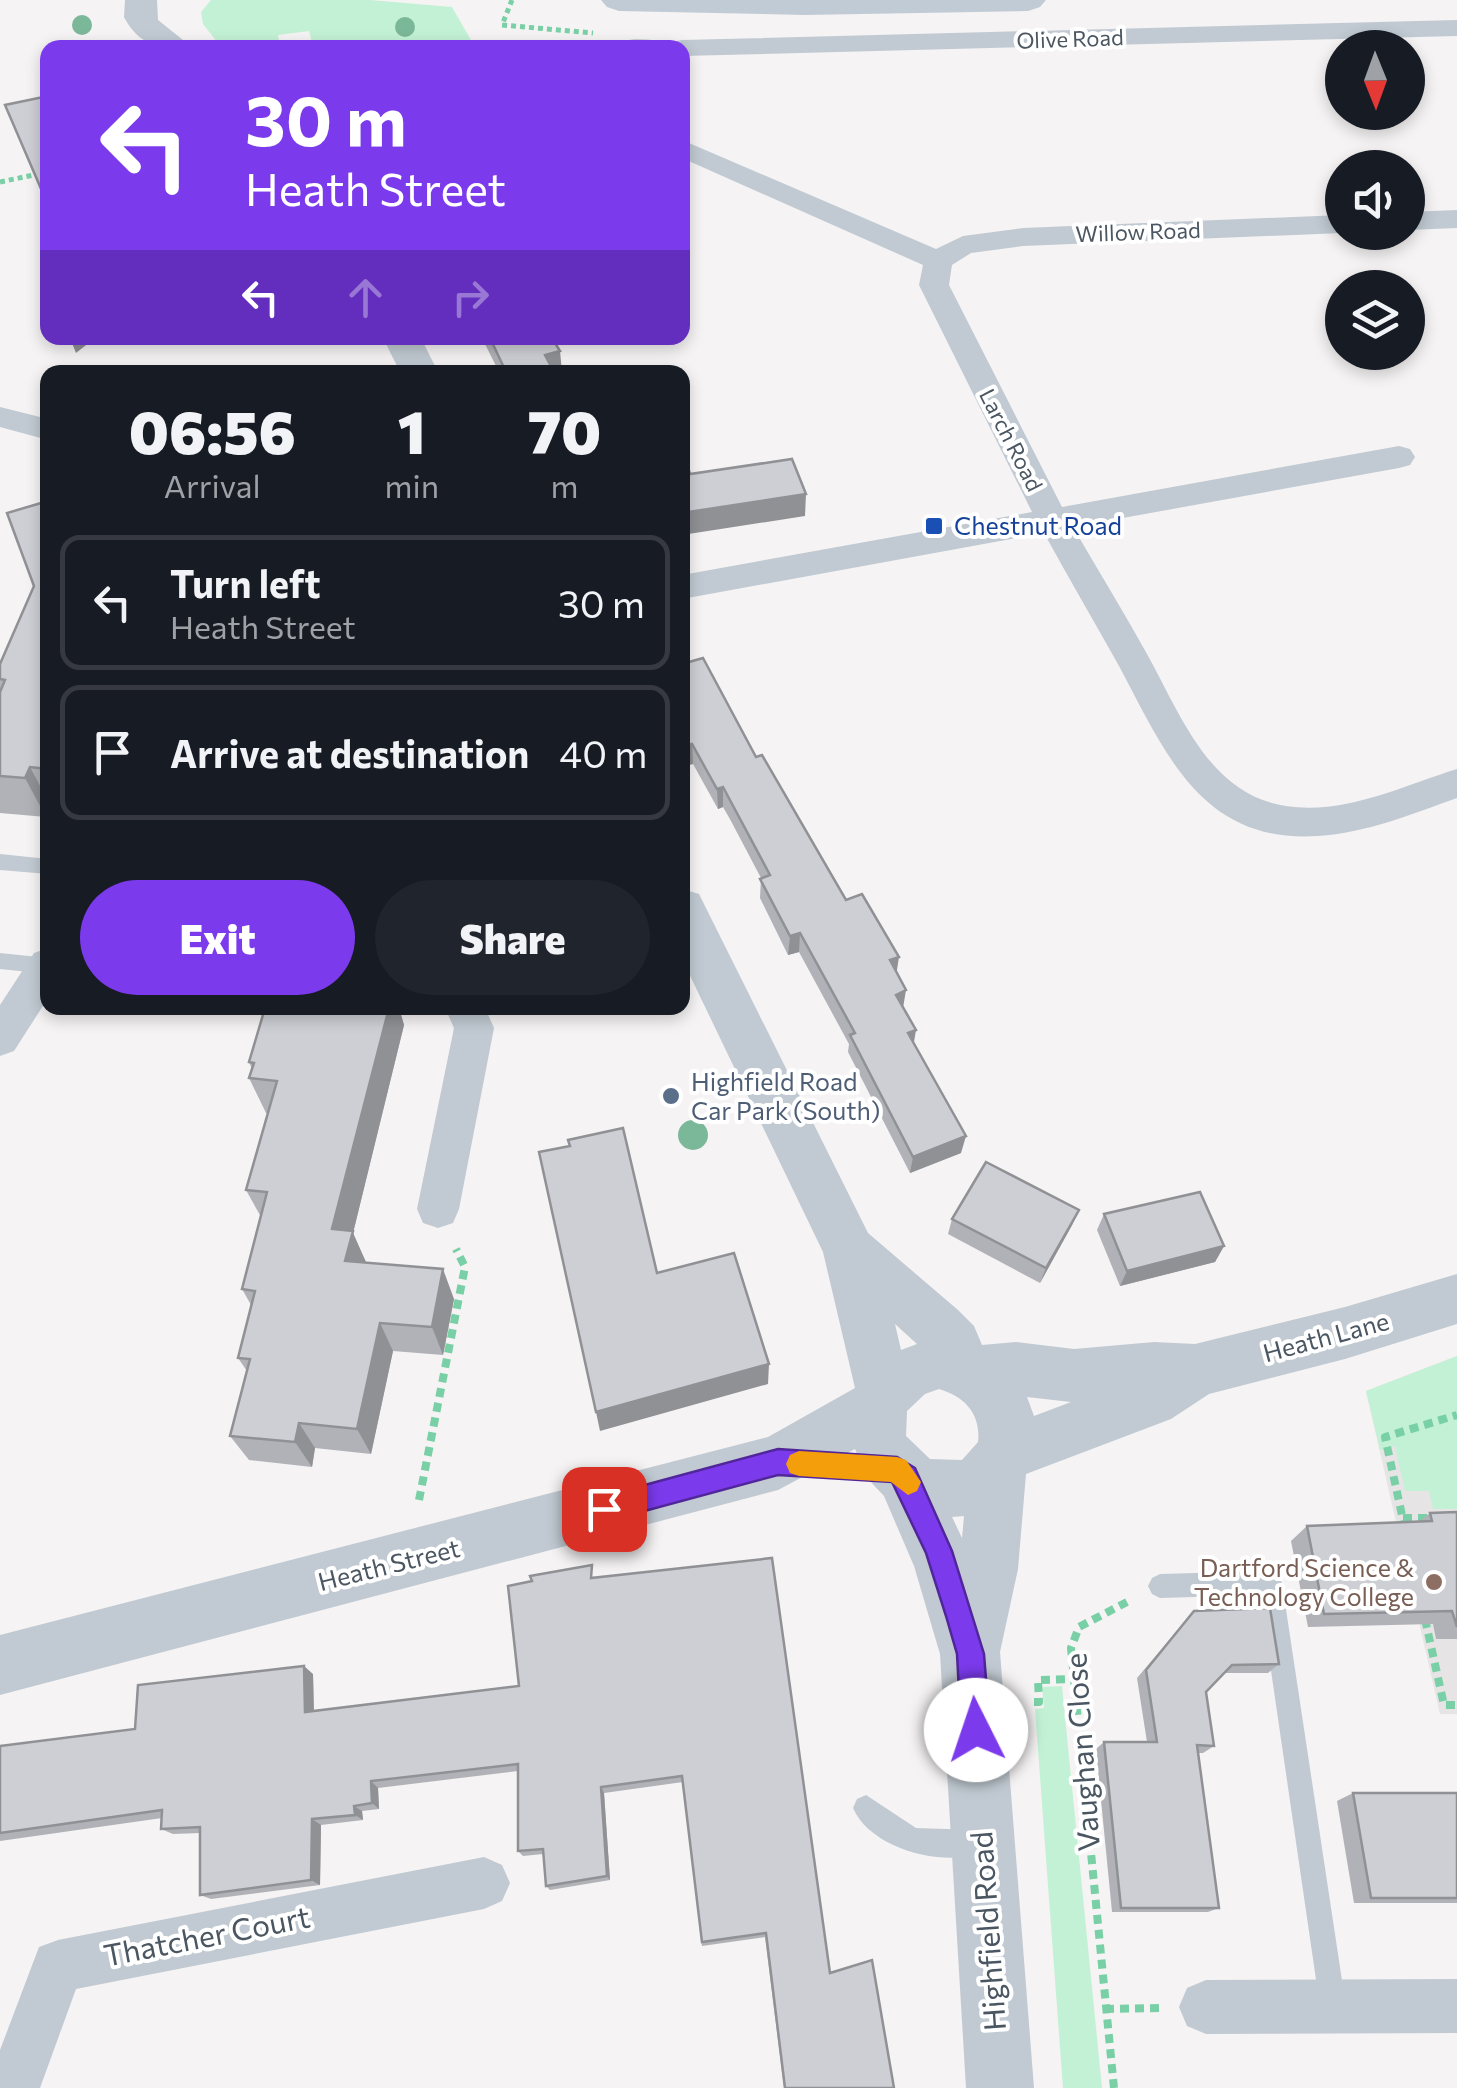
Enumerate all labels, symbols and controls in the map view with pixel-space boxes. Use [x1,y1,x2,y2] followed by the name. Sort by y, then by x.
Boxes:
[1016,23,1124,54] street label: Olive Road
[1325,30,1425,130] north arrow
[1325,30,1425,370] map controls
[245,75,407,160] text: 30 m
[80,80,210,210] icon: left
[1325,150,1425,250] button: sound
[245,160,506,215] text: Heath Street
[1075,216,1201,247] street label: Willow Road
[233,270,288,325] icon: left
[338,270,393,325] icon: ahead
[443,270,498,325] icon: right
[1325,270,1425,370] button: layers
[974,384,1049,496] street label: Larch Road
[129,393,296,466] text: 06:56
[398,393,426,466] text: 1
[528,393,601,466] text: 70
[164,465,261,505] text: Arrival
[385,465,439,505] text: min
[551,465,578,505] text: m
[954,510,1122,540] place label: Chestnut Road
[923,515,945,537] marker: Chestnut Road
[170,559,321,606] text: Turn left
[85,575,140,630] icon: left
[558,579,645,626] text: 30 m
[170,606,356,646] text: Heath Street
[85,725,140,780] icon: arrive
[170,729,529,776] text: Arrive at destination
[559,729,647,776] text: 40 m
[80,880,355,995] button: Exit
[375,880,650,995] button: Share
[691,1066,880,1125] place label: Highfield Road Car Park (South)
[660,1085,682,1107] marker: Highfield Road Car Park (South)
[1259,1305,1392,1367] street label: Heath Lane
[562,1467,647,1552] pin
[577,1482,632,1537] icon: arrive
[315,1532,463,1596] street label: Heath Street
[1194,1552,1414,1611] place label: Dartford Science & Technology College
[1423,1571,1445,1593] marker: Dartford Science & Technology College
[1055,1652,1106,1853] street label: Vaughan Close
[924,1678,1028,1782] position arrow
[961,1830,1012,2032] street label: Highfield Road
[100,1896,313,1973] street label: Thatcher Court

